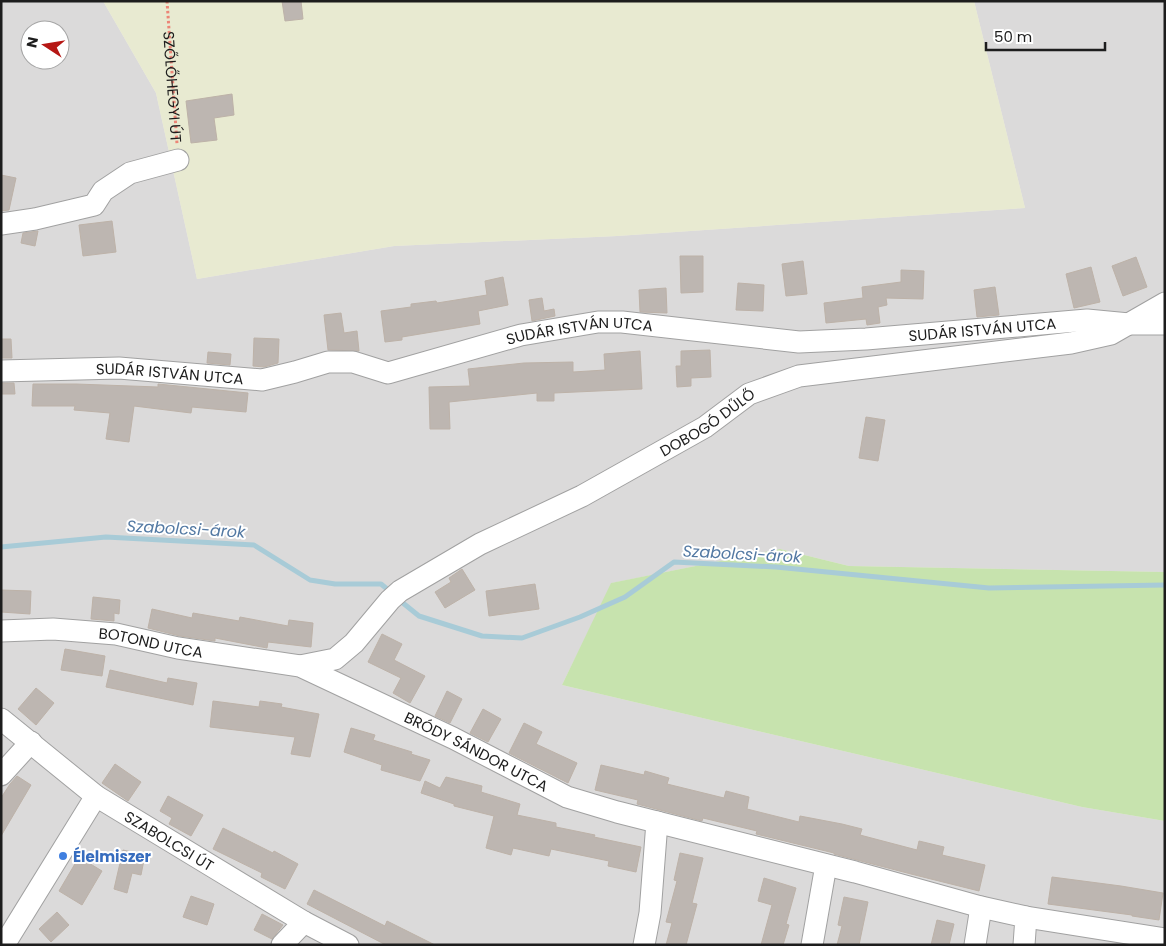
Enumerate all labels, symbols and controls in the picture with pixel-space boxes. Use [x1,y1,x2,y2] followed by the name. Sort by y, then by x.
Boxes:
[20,20,70,70] north arrow
[986,20,1105,52] scale bar
[994,26,1032,47] text: 50 m
[159,30,187,143] street label: SZŐLŐHEGYI ÚT
[21,35,43,50] text: N
[504,312,654,349] street label: SUDÁR ISTVÁN UTCA
[908,312,1057,346] street label: SUDÁR ISTVÁN UTCA
[96,357,245,389] street label: SUDÁR ISTVÁN UTCA
[656,383,759,461] street label: DOBOGÓ DŰLŐ
[126,514,247,544] water label: Szabolcsi-árok
[682,539,803,569] water label: Szabolcsi-árok
[98,622,205,662] street label: BOTOND UTCA
[401,706,552,796] street label: BRÓDY SÁNDOR UTCA
[121,805,218,876] street label: SZABOLCSI ÚT
[73,846,152,867] place label: Élelmiszer
[57,850,69,862] marker: Élelmiszer

